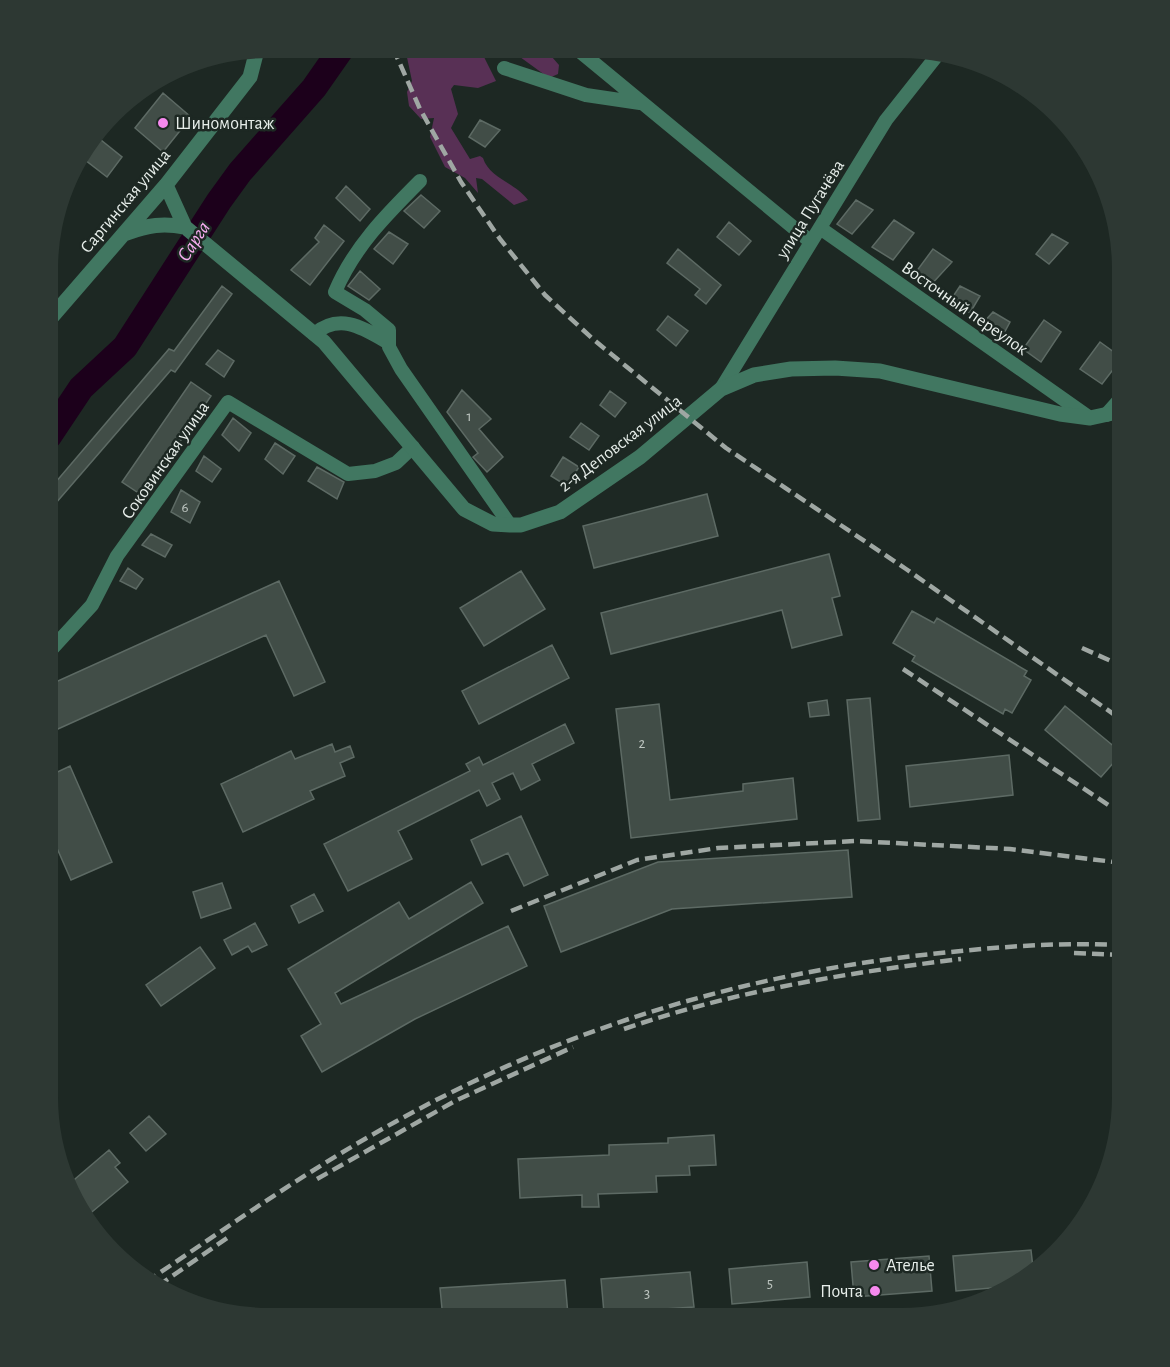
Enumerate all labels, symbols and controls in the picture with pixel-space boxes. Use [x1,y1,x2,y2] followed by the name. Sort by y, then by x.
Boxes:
[175,115,275,133] place label: Шиномонтаж
[156,116,170,130] marker: Шиномонтаж
[77,146,174,257] street label: Саргинская улица
[773,157,848,263] street label: улица Пугачёва
[174,218,214,265] water label: Сарга
[898,259,1031,360] street label: Восточный переулок
[556,392,685,496] street label: 2-я Деповская улица
[119,398,213,523] street label: Соковинская улица
[466,409,472,424] house number: 1
[181,500,189,515] house number: 6
[639,736,646,751] house number: 2
[886,1257,935,1275] place label: Ателье
[867,1258,881,1272] marker: Ателье
[767,1276,773,1291] house number: 5
[820,1283,863,1301] place label: Почта
[868,1284,882,1298] marker: Почта
[644,1286,650,1301] house number: 3

